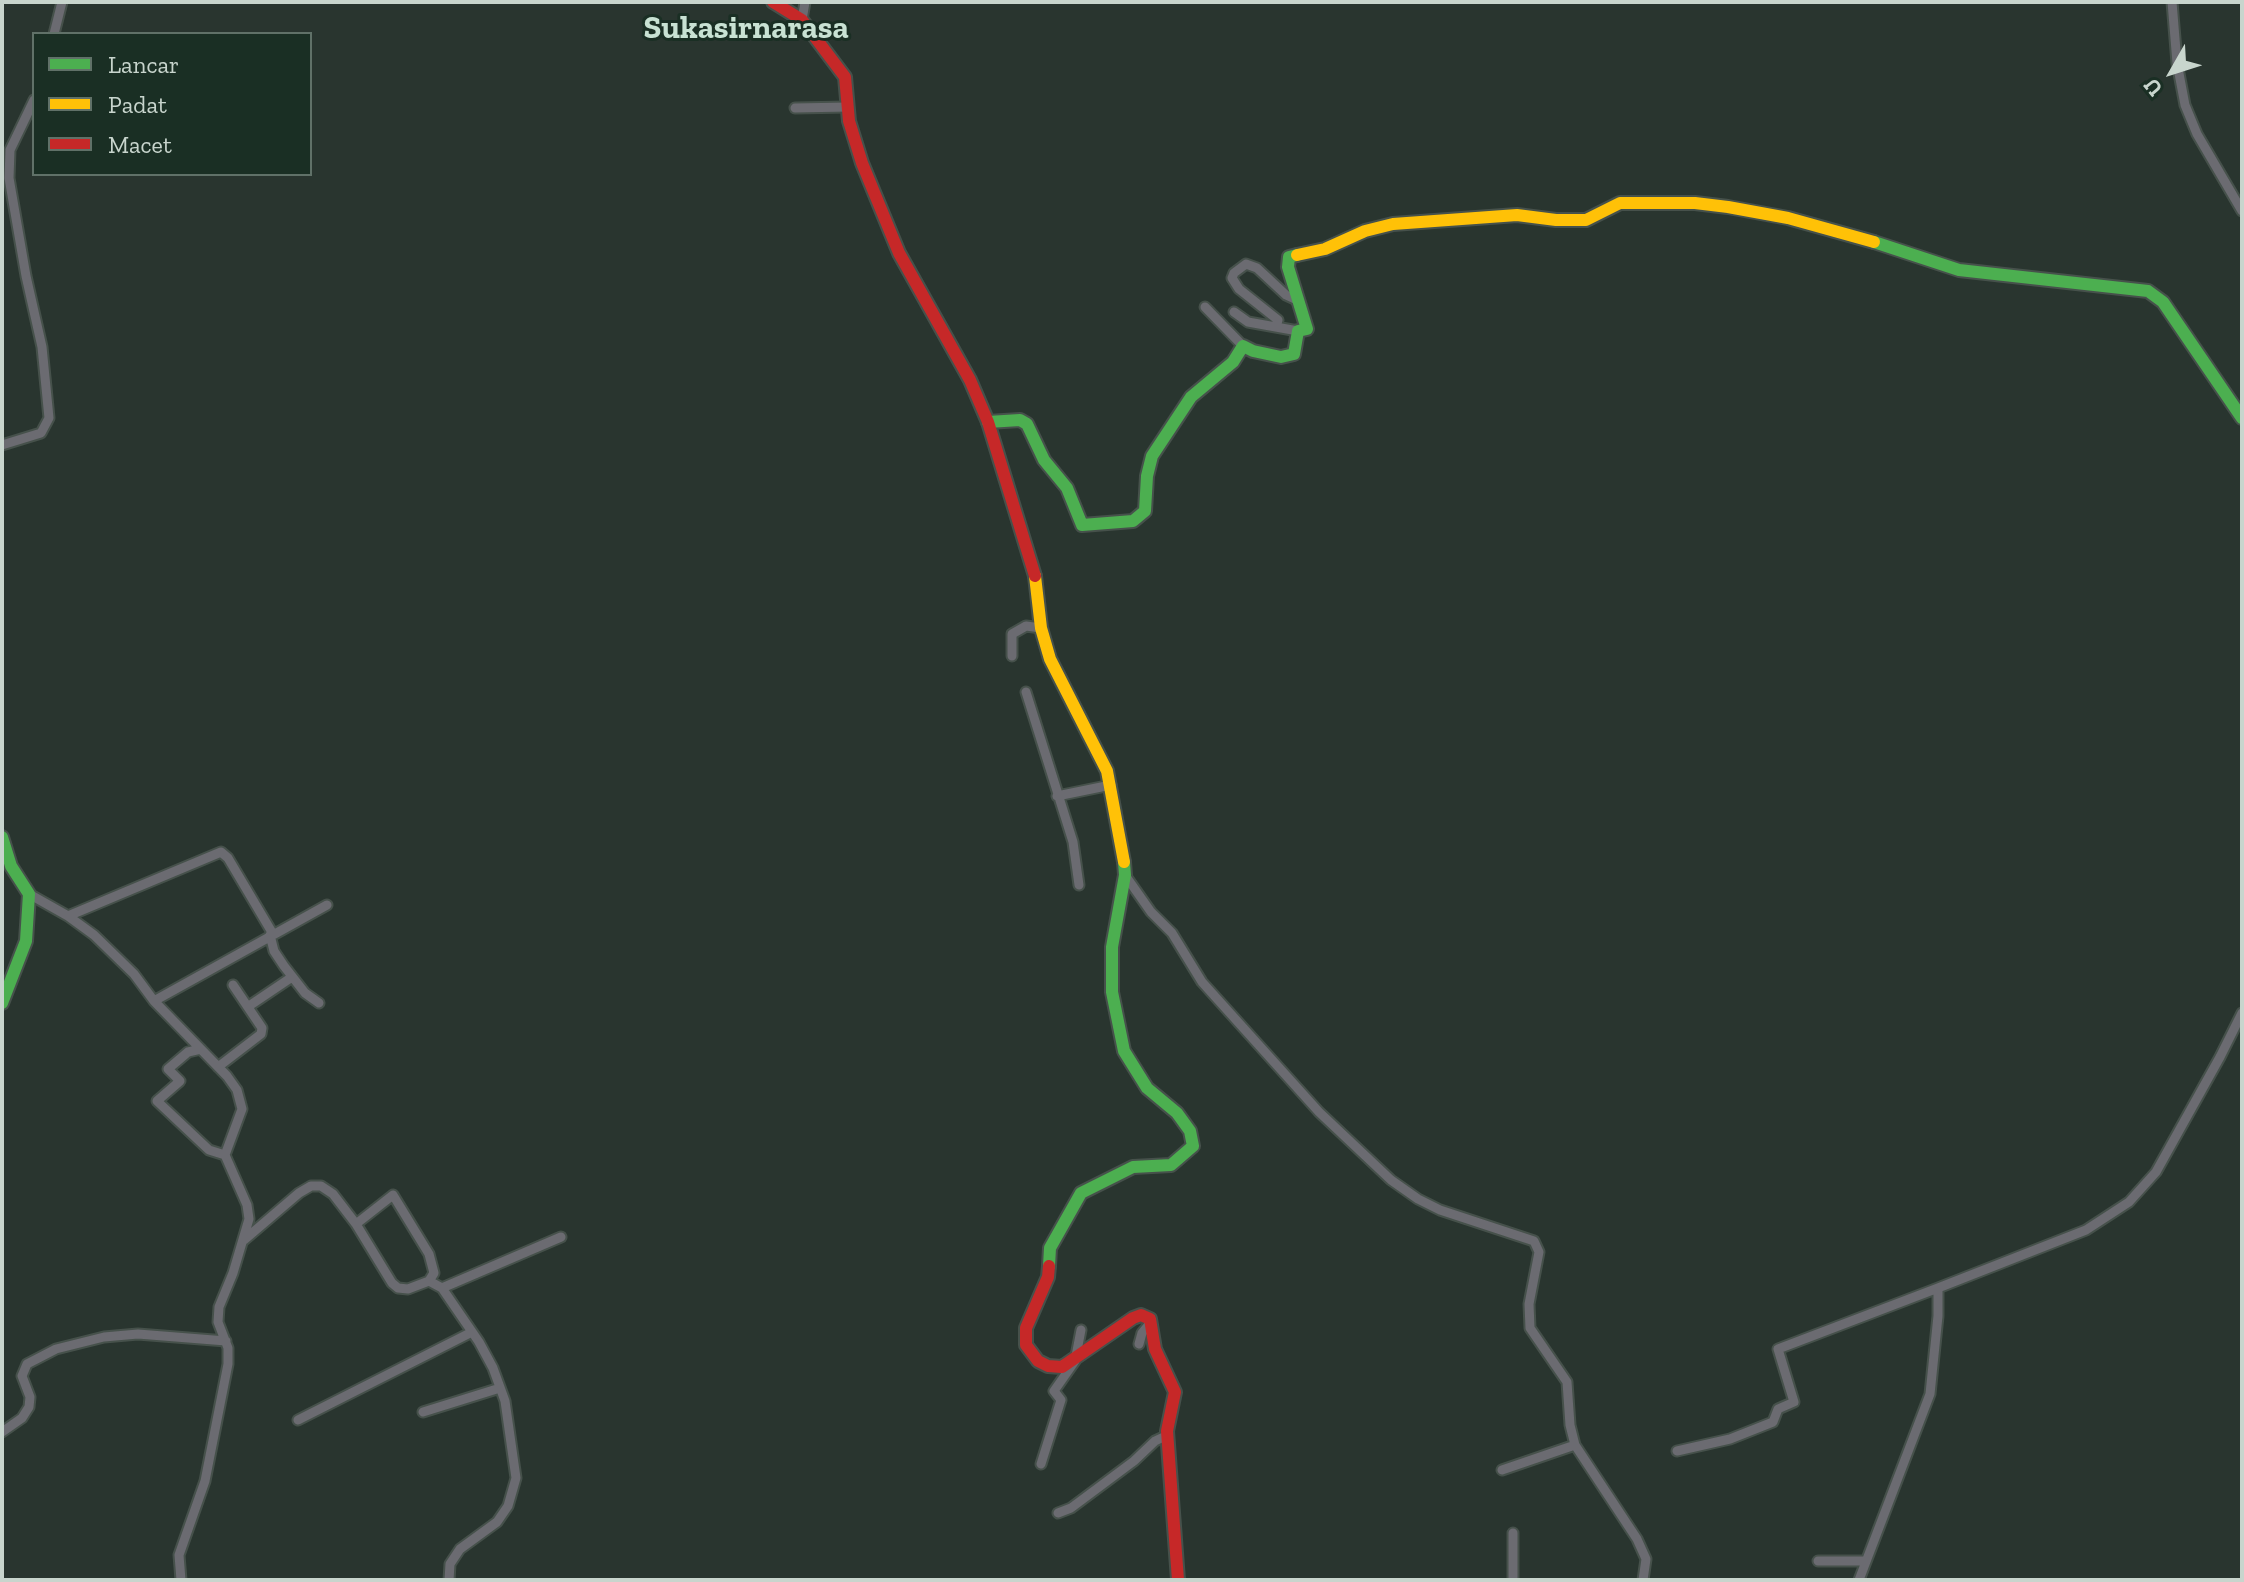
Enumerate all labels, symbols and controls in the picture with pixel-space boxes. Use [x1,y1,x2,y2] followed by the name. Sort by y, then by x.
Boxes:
[643,10,849,48] district label: Sukasirnarasa
[32,32,312,176] legend
[2132,32,2212,112] north arrow
[108,50,179,79] text: Lancar
[2137,73,2168,102] text: U
[108,90,167,119] text: Padat
[108,130,172,159] text: Macet

